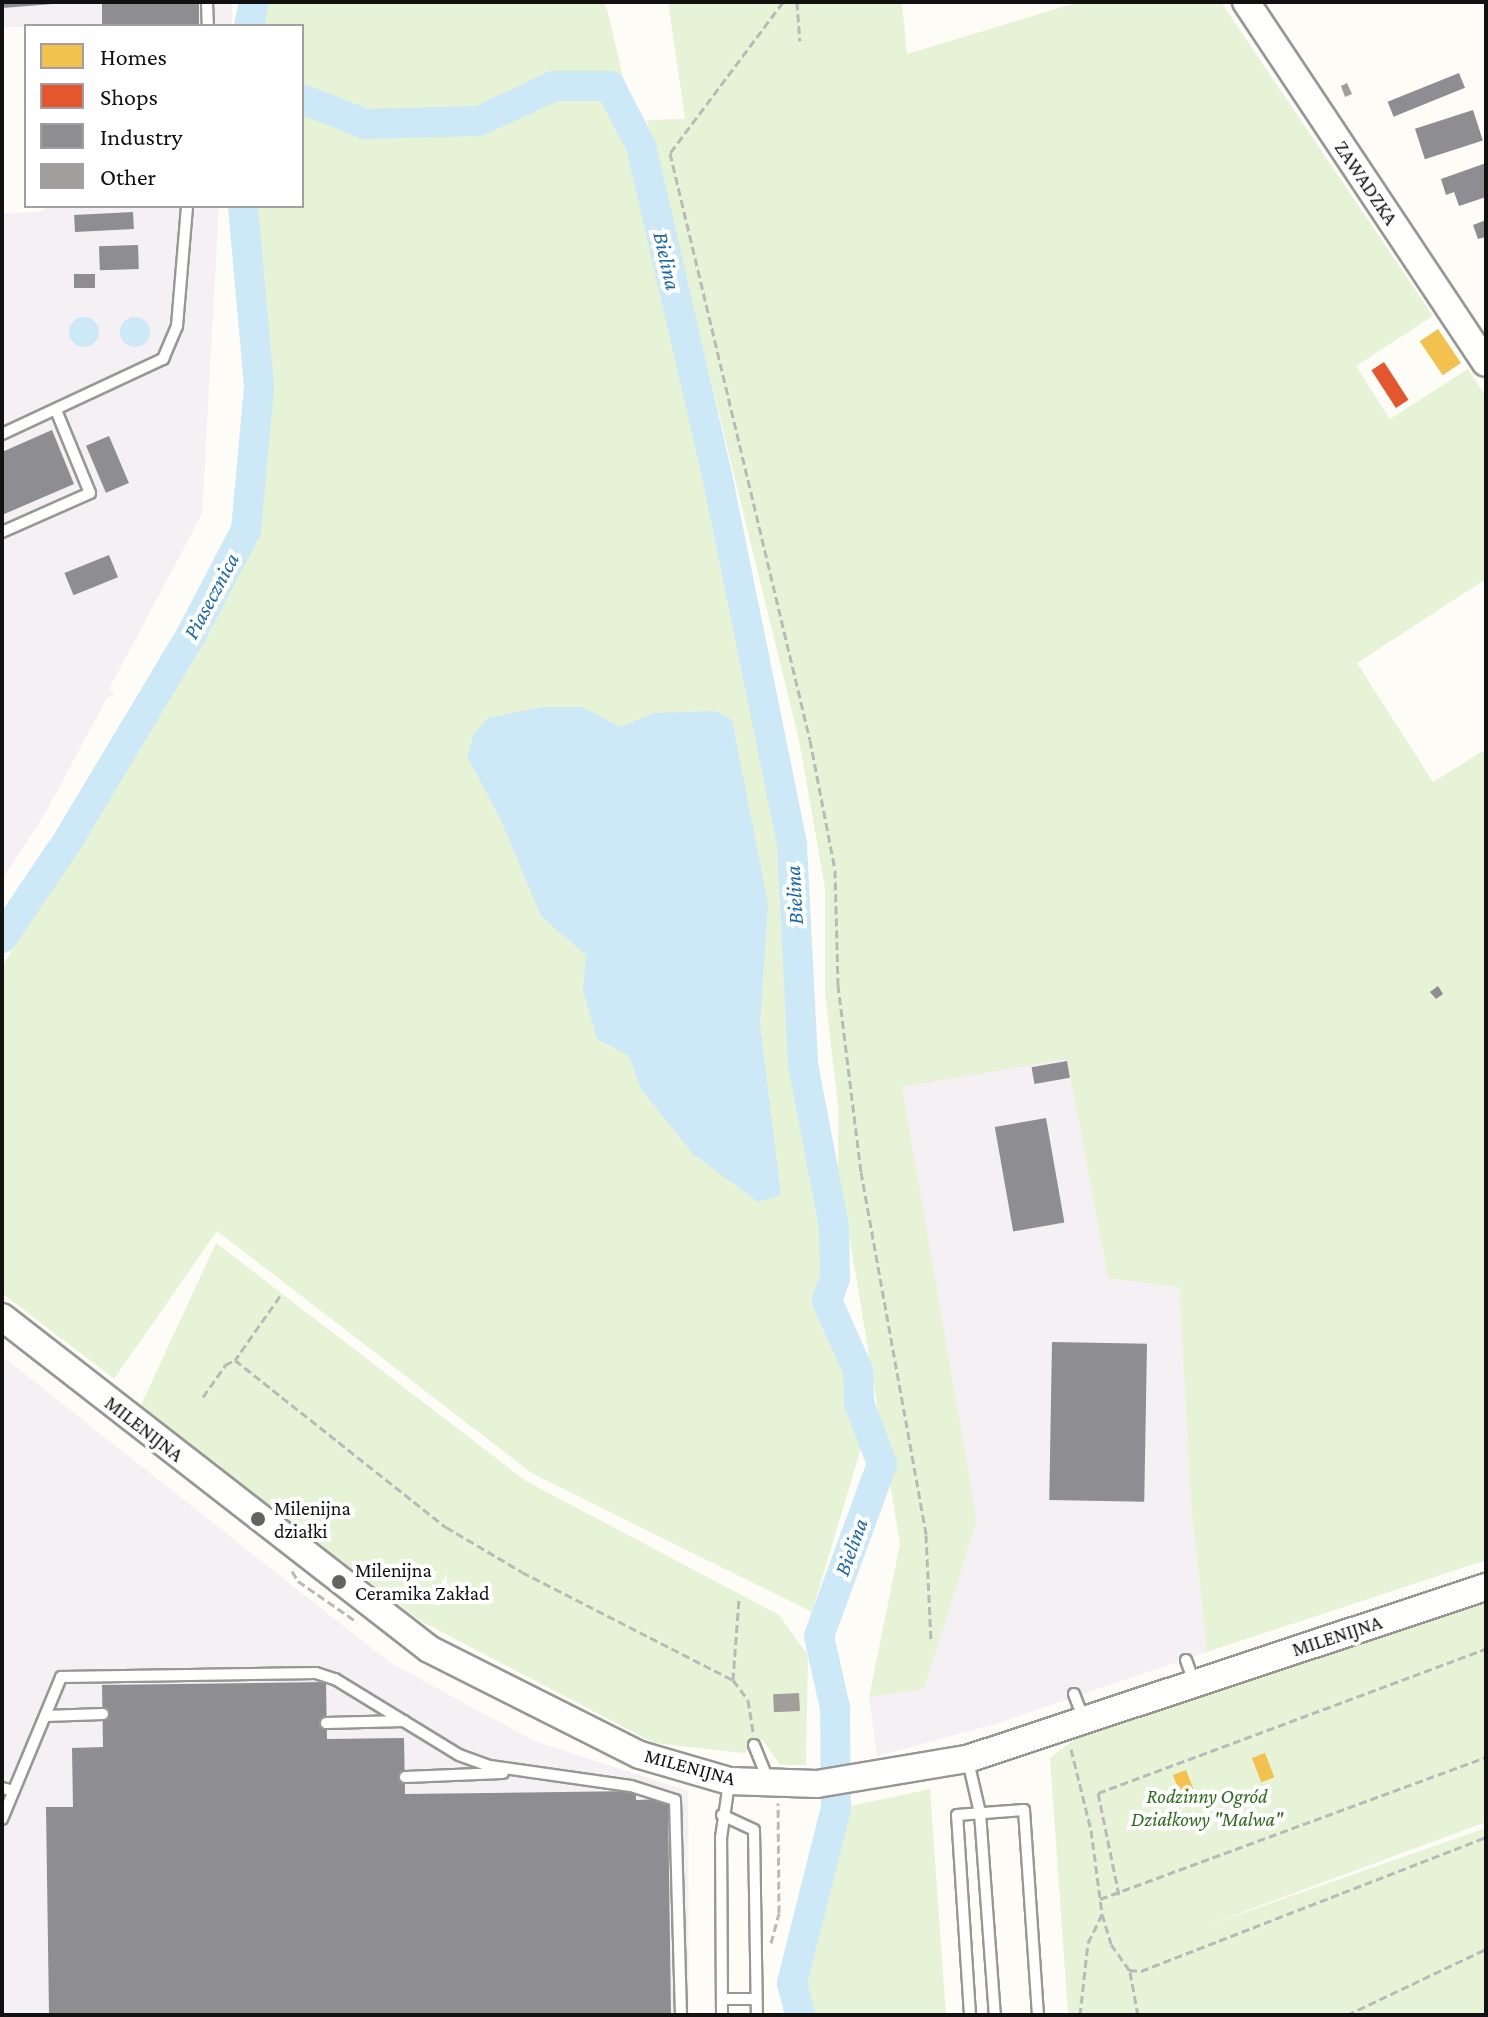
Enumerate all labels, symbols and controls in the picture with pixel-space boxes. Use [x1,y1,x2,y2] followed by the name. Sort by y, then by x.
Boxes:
[24,24,304,208] legend
[100,43,167,70] text: Homes
[100,83,158,110] text: Shops
[100,123,183,150] text: Industry
[1329,136,1403,230] street label: ZAWADZKA
[100,163,156,190] text: Other
[647,229,687,293] water label: Bielina
[177,548,245,644] water label: Piasecznica
[779,865,809,925] water label: Bielina
[100,1391,188,1467] street label: MILENIJNA
[274,1496,351,1543] place label: Milenijna działki
[249,1510,267,1528] marker: Milenijna działki
[828,1515,874,1579] water label: Bielina
[355,1558,489,1605] place label: Milenijna Ceramika Zakład
[330,1573,348,1591] marker: Milenijna Ceramika Zakład
[1289,1610,1385,1662] street label: MILENIJNA
[642,1743,738,1791] street label: MILENIJNA
[1131,1785,1283,1832] park label: Rodzinny Ogród Działkowy "Malwa"

